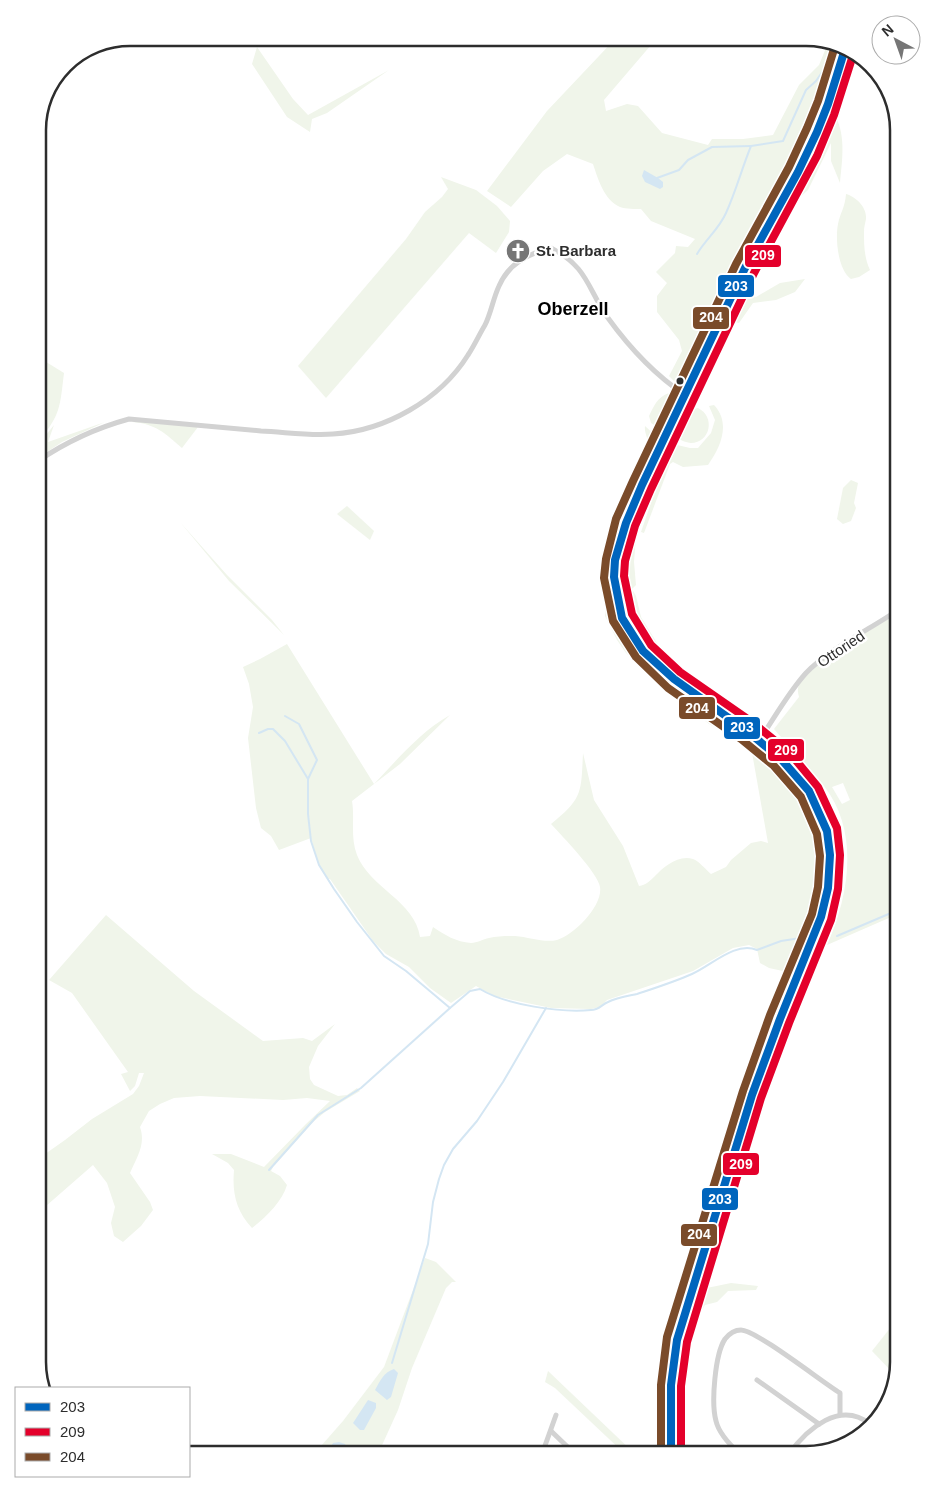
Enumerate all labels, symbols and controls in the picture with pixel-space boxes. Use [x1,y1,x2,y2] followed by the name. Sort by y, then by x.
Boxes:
[871,15,921,65] north arrow
[878,21,897,40] text: N
[505,238,531,264] church icon: St. Barbara
[536,242,617,259] place label: St. Barbara
[744,244,782,268] line badge: 209
[751,247,775,263] text: 209
[717,274,755,298] line badge: 203
[724,278,748,294] text: 203
[537,299,609,319] district label: Oberzell
[692,306,730,330] line badge: 204
[699,309,723,325] text: 204
[675,376,685,386] unlabelled marker
[814,627,868,671] street label: Ottoried
[678,696,716,720] line badge: 204
[685,700,709,716] text: 204
[723,716,761,740] line badge: 203
[730,719,754,735] text: 203
[767,738,805,762] line badge: 209
[774,742,798,758] text: 209
[722,1152,760,1176] line badge: 209
[729,1156,753,1172] text: 209
[701,1187,739,1211] line badge: 203
[708,1191,732,1207] text: 203
[680,1223,718,1247] line badge: 204
[687,1226,711,1242] text: 204
[15,1387,190,1477] legend
[60,1398,85,1415] text: 203
[60,1423,85,1440] text: 209
[60,1448,85,1465] text: 204

